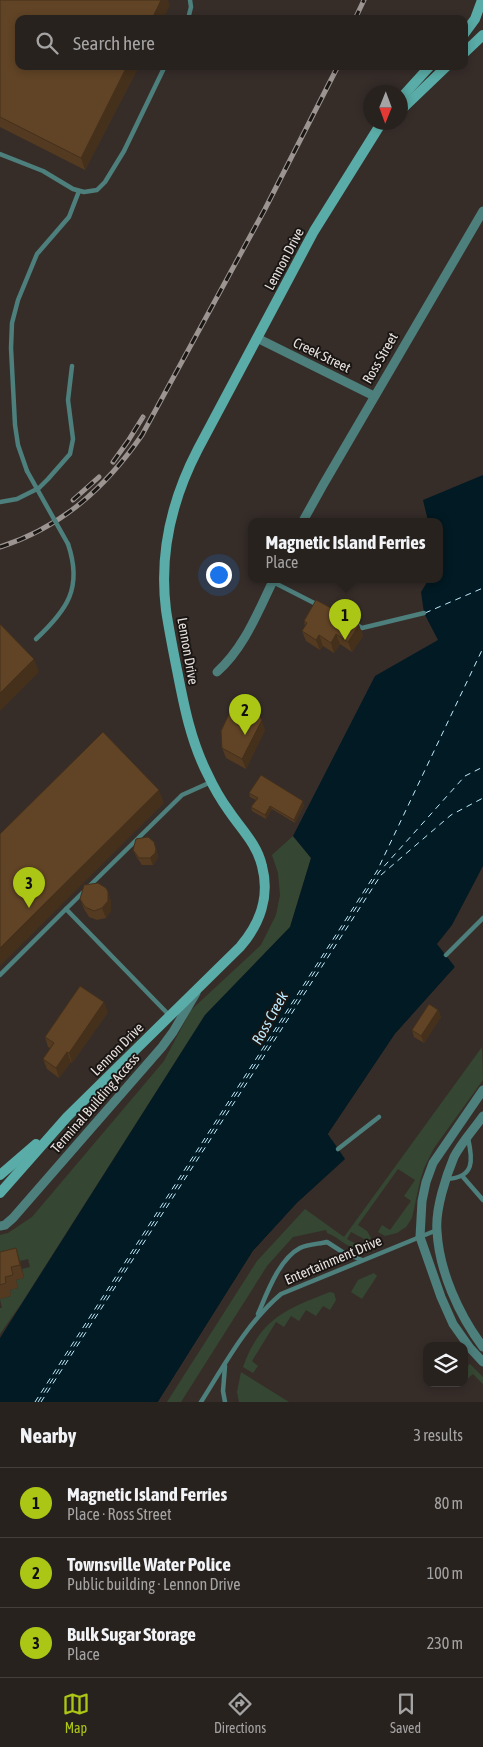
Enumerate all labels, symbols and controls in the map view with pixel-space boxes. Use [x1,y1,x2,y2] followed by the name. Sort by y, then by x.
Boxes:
[15,15,468,70] search box
[33,29,61,57] icon: search
[73,32,155,54] text: Search here
[363,85,408,130] north arrow
[261,225,307,293] street label: Lennon Drive
[359,330,401,386] street label: Ross Street
[291,334,353,376] street label: Creek Street
[248,518,443,583] popup
[265,531,426,553] text: Magnetic Island Ferries
[265,553,298,571] text: Place
[206,562,232,588] your location
[329,599,361,640] pin: 1
[174,616,202,686] street label: Lennon Drive
[229,694,261,735] pin: 2
[13,867,45,908] pin: 3
[248,988,291,1047] water label: Ross Creek
[87,1019,147,1079] street label: Lennon Drive
[48,1050,142,1156] street label: Terminal Building Access
[282,1232,384,1288] street label: Entertainment Drive
[423,1342,468,1387] map controls
[423,1342,468,1387] button: layers
[20,1423,76,1447] text: Nearby
[413,1426,463,1444] text: 3 results
[67,1483,227,1505] text: Magnetic Island Ferries
[32,1494,40,1512] text: 1
[434,1494,463,1512] text: 80 m
[67,1505,172,1523] text: Place · Ross Street
[67,1553,231,1575] text: Townsville Water Police
[32,1564,40,1582] text: 2
[427,1564,463,1582] text: 100 m
[67,1575,240,1593] text: Public building · Lennon Drive
[67,1623,196,1645] text: Bulk Sugar Storage
[32,1634,40,1652] text: 3
[427,1634,463,1652] text: 230 m
[67,1645,100,1663] text: Place
[62,1690,90,1736] tab: Map
[214,1690,266,1736] tab: Directions
[390,1690,421,1736] tab: Saved

